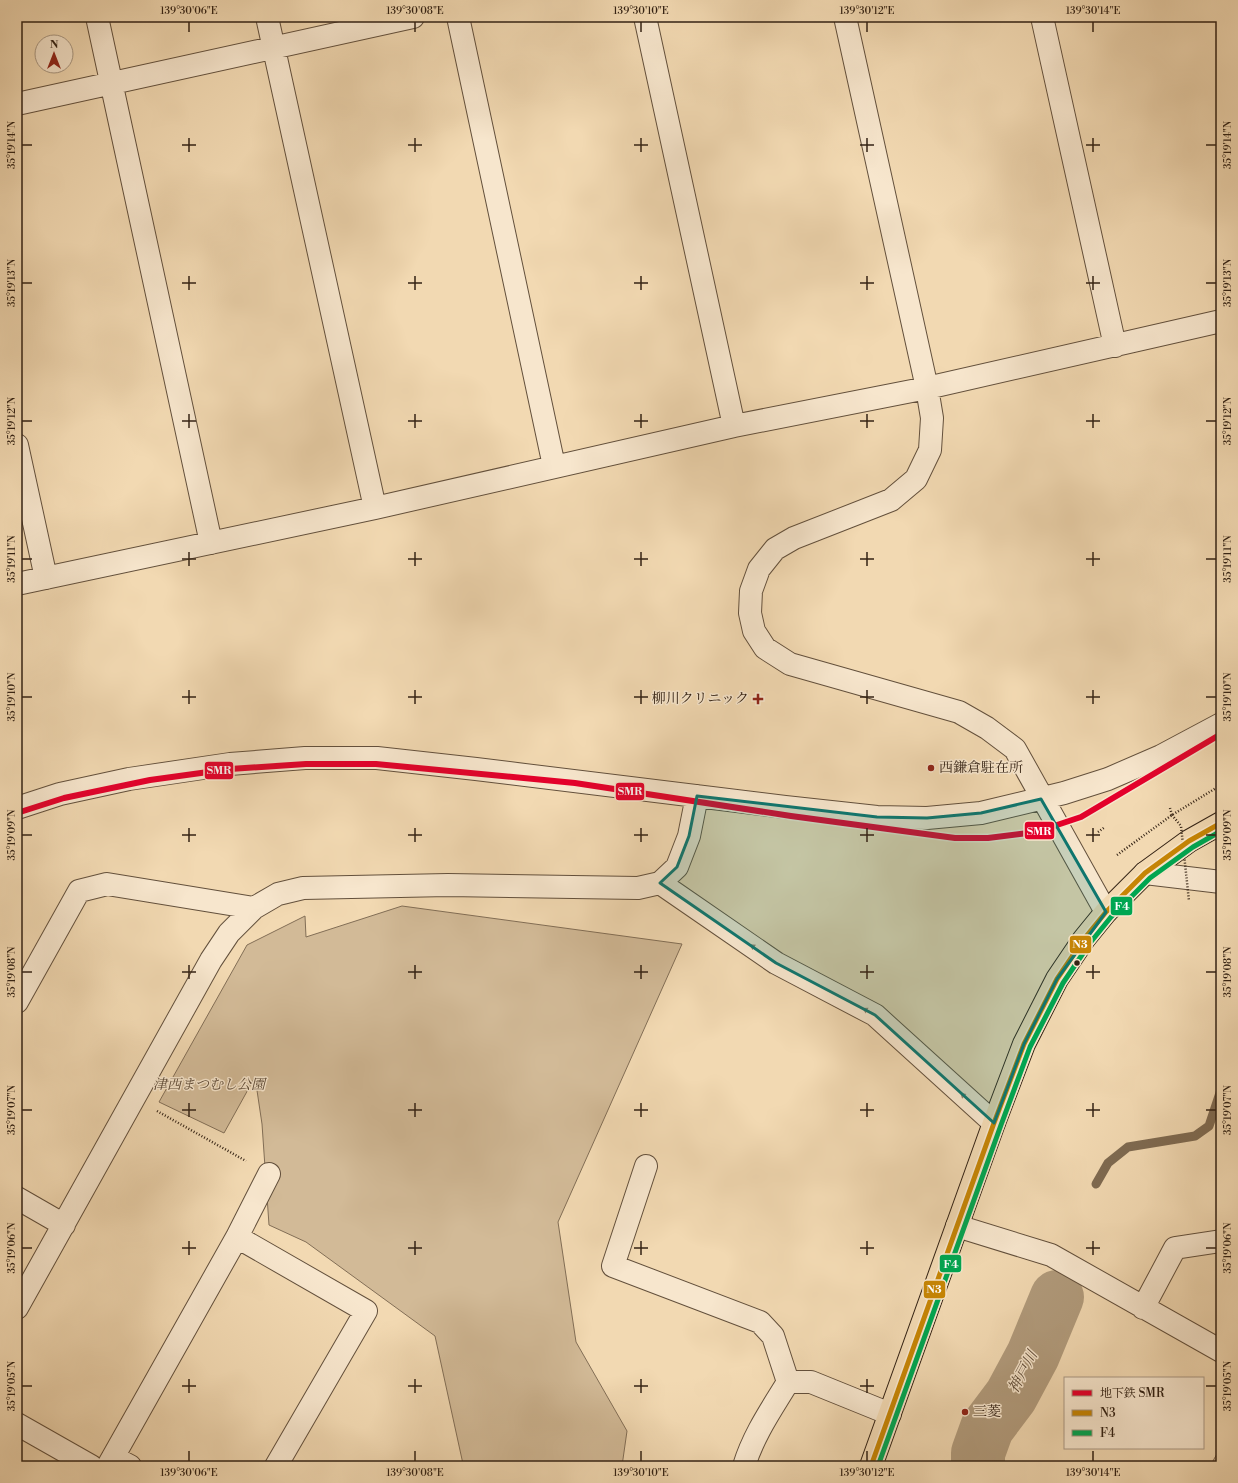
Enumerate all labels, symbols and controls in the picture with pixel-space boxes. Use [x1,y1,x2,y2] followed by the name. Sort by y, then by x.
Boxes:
[160,5,218,17] text: 139°30'06"E
[386,5,444,17] text: 139°30'08"E
[613,5,669,17] text: 139°30'10"E
[840,5,895,17] text: 139°30'12"E
[1066,5,1120,17] text: 139°30'14"E
[34,34,74,74] north arrow
[50,38,59,52] text: N
[6,120,18,169] text: 35°19'14"N
[1222,120,1234,169] text: 35°19'14"N
[6,258,18,307] text: 35°19'13"N
[1222,258,1234,307] text: 35°19'13"N
[6,396,18,445] text: 35°19'12"N
[1222,396,1234,445] text: 35°19'12"N
[6,535,18,583] text: 35°19'11"N
[1222,535,1234,583] text: 35°19'11"N
[6,672,18,721] text: 35°19'10"N
[1222,672,1234,721] text: 35°19'10"N
[652,690,749,708] place label: 柳川クリニック
[752,693,764,705] marker: 柳川クリニック
[939,759,1023,777] place label: 西鎌倉駐在所
[204,761,234,780] line badge: SMR
[926,763,936,773] marker: 西鎌倉駐在所
[207,764,232,778] text: SMR
[615,782,645,801] line badge: SMR
[618,785,643,799] text: SMR
[6,809,18,861] text: 35°19'09"N
[1222,809,1234,861] text: 35°19'09"N
[1024,821,1055,840] line badge: SMR
[1027,825,1052,839] text: SMR
[1110,896,1133,916] line badge: F4
[1114,900,1130,914] text: F4
[1069,935,1092,954] line badge: N3
[1072,938,1088,952] text: N3
[749,944,760,952] one-way arrow
[6,946,18,998] text: 35°19'08"N
[1222,946,1234,998] text: 35°19'08"N
[1072,958,1082,968] unlabelled marker
[863,1008,874,1014] one-way arrow
[153,1076,267,1094] park label: 津西まつむし公園
[6,1085,18,1135] text: 35°19'07"N
[1222,1085,1234,1135] text: 35°19'07"N
[961,1093,970,1102] one-way arrow
[6,1222,18,1274] text: 35°19'06"N
[1222,1222,1234,1274] text: 35°19'06"N
[939,1254,962,1273] line badge: F4
[943,1258,959,1272] text: F4
[923,1280,946,1299] line badge: N3
[926,1283,942,1297] text: N3
[1004,1346,1043,1396] water label: 神戸川
[6,1360,18,1411] text: 35°19'05"N
[1222,1360,1234,1411] text: 35°19'05"N
[1064,1377,1204,1449] legend
[1100,1386,1165,1401] text: 地下鉄 SMR
[973,1403,1001,1421] place label: 三菱
[1100,1406,1116,1421] text: N3
[960,1407,970,1417] marker: 三菱
[1100,1426,1115,1441] text: F4
[160,1467,218,1479] text: 139°30'06"E
[386,1467,444,1479] text: 139°30'08"E
[613,1467,669,1479] text: 139°30'10"E
[840,1467,895,1479] text: 139°30'12"E
[1066,1467,1120,1479] text: 139°30'14"E

